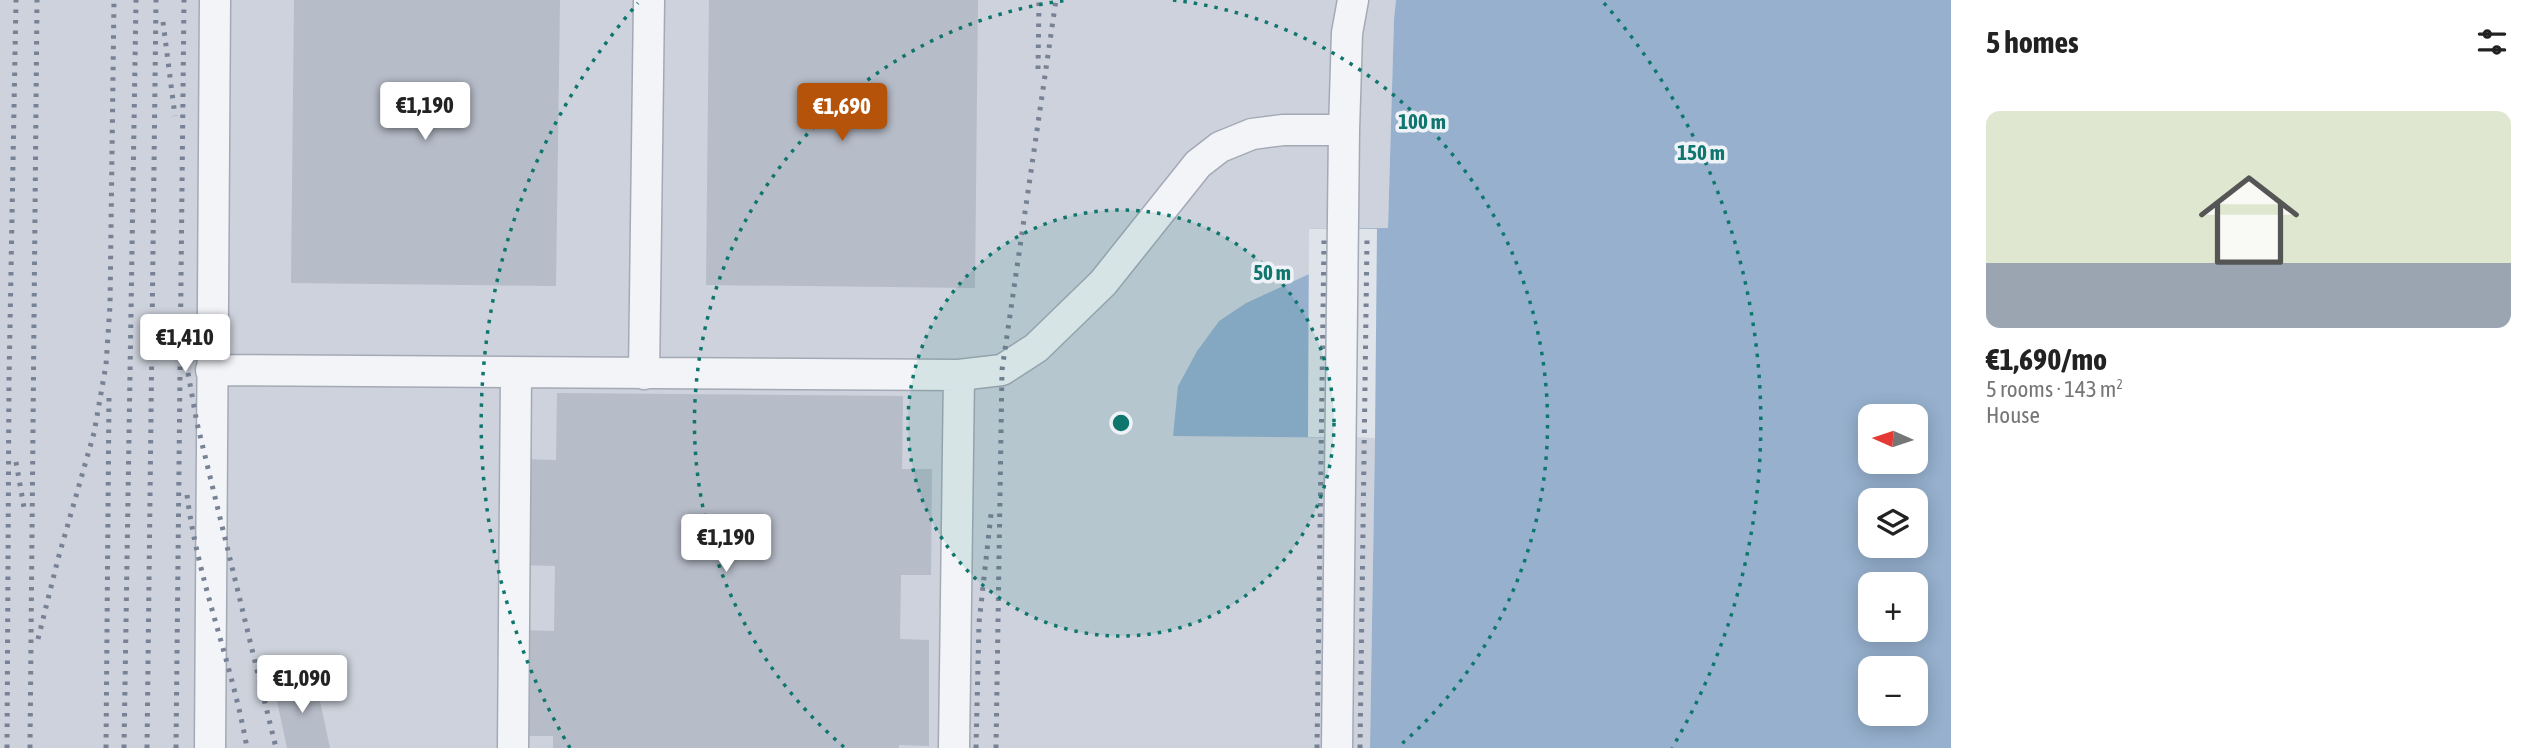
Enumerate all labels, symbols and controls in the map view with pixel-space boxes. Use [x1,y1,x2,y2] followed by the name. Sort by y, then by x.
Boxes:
[2473,23,2511,61] icon: filters
[1986,25,2079,59] text: 5 homes
[368,82,482,142] pin: €1,190
[785,83,899,143] pin: €1,690
[396,92,454,118] text: €1,190
[813,93,871,119] text: €1,690
[1398,109,1446,133] text: 100 m
[1677,140,1725,164] text: 150 m
[2186,157,2312,283] icon: home
[1253,260,1291,284] text: 50 m
[128,314,242,374] pin: €1,410
[156,324,214,350] text: €1,410
[1986,342,2107,376] text: €1,690/mo
[1986,376,2123,402] text: 5 rooms · 143 m²
[1986,402,2040,428] text: House
[1858,404,1928,474] north arrow
[1858,404,1928,726] map controls
[1109,411,1133,435] centre of rings
[1858,488,1928,558] button: layers
[669,514,783,574] pin: €1,190
[697,524,755,550] text: €1,190
[1858,572,1928,642] button: +
[245,656,359,715] pin: €1,090
[1858,656,1928,726] button: −
[273,665,331,691] text: €1,090

